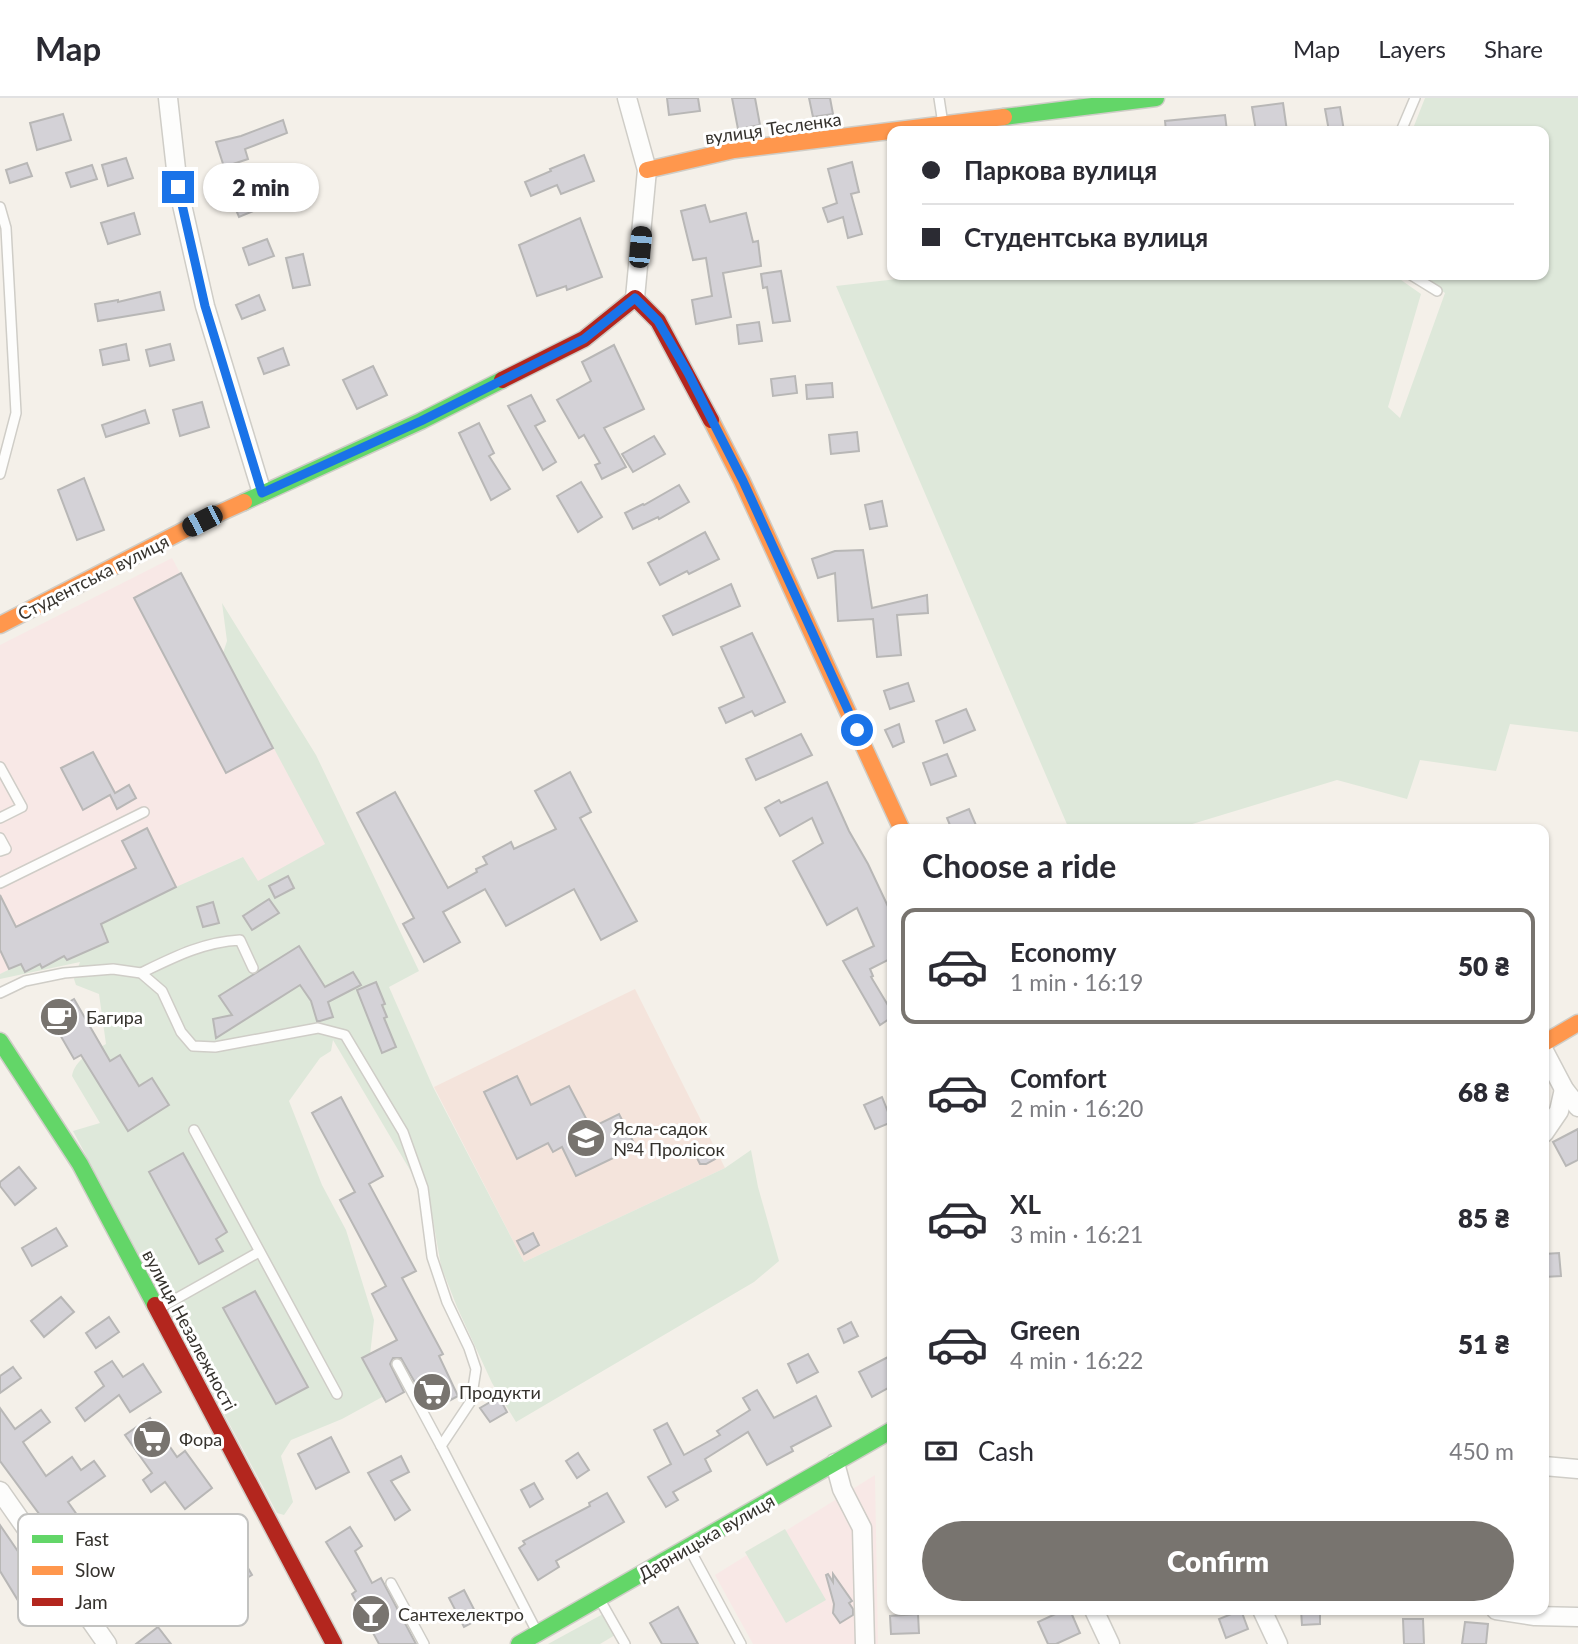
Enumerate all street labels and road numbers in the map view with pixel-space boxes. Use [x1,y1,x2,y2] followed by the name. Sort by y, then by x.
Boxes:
[703,108,843,148] street label: вулиця Тесленка
[14,529,172,625] street label: Студентська вулиця
[138,1246,242,1414] street label: вулиця Незалежності
[634,1489,778,1585] street label: Дарницька вулиця

